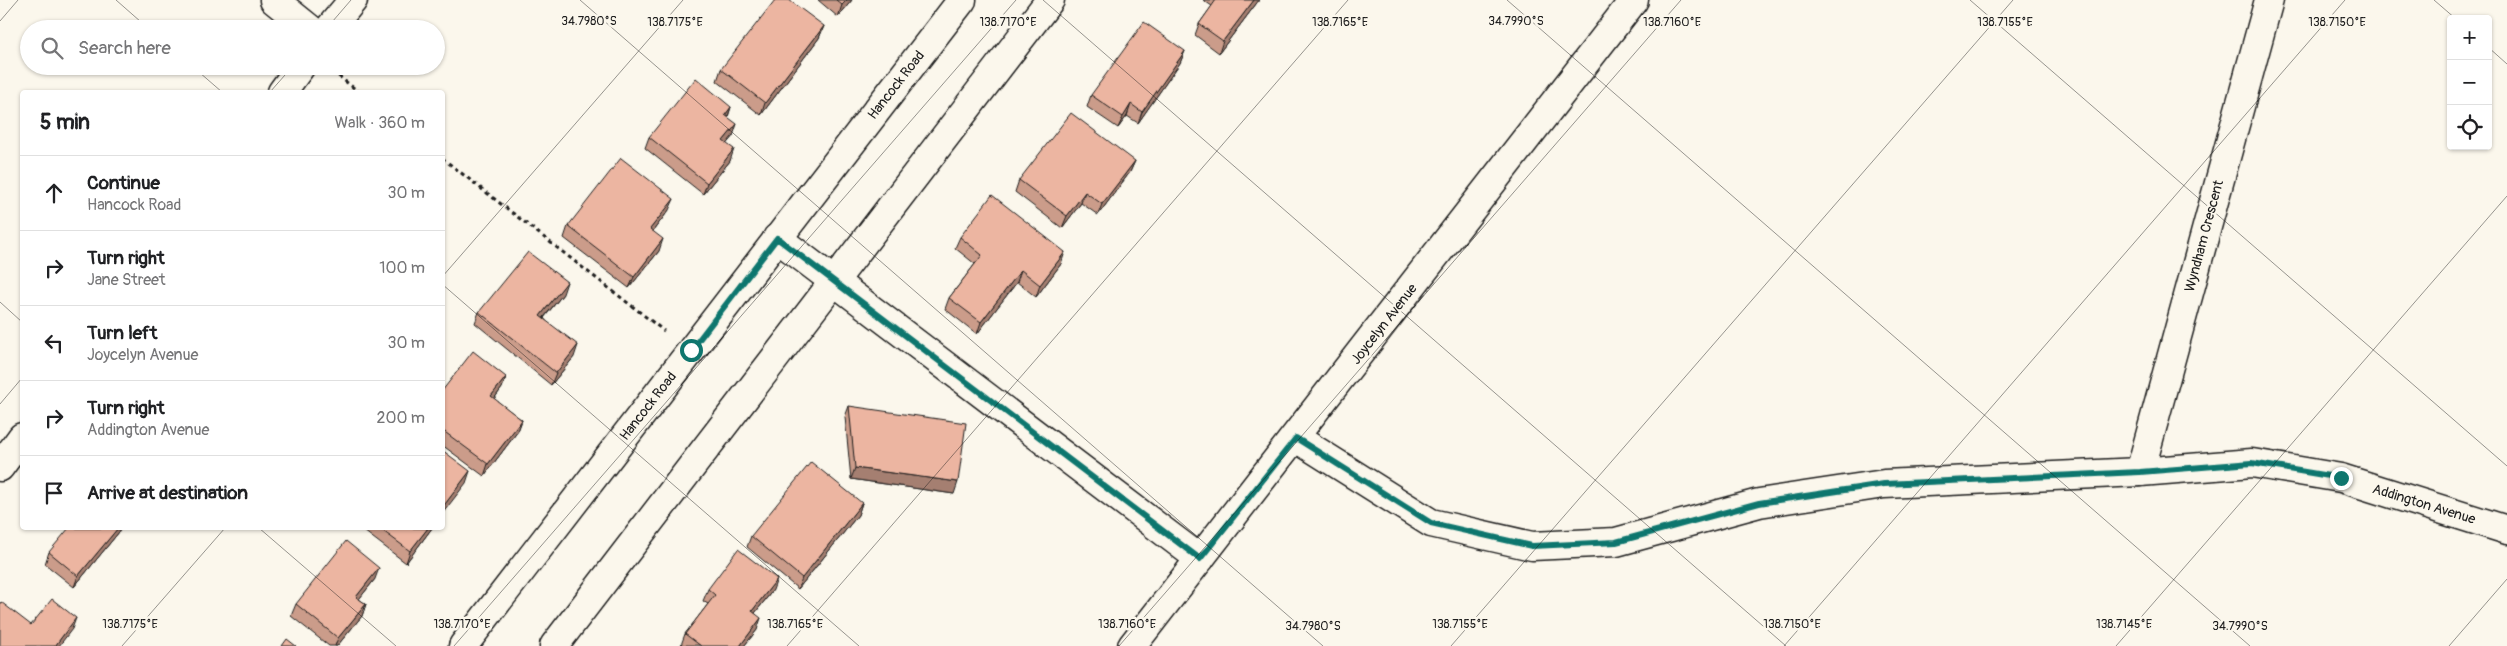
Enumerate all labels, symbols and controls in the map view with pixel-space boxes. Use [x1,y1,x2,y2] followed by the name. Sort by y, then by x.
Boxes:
[561,14,617,29] text: 34.7980°S
[1488,14,1544,29] text: 34.7990°S
[647,15,703,30] text: 138.7175°E
[979,15,1037,30] text: 138.7170°E
[1312,15,1368,30] text: 138.7165°E
[1643,15,1701,30] text: 138.7160°E
[1977,15,2033,30] text: 138.7155°E
[2308,15,2366,30] text: 138.7150°E
[2447,15,2492,150] map controls
[2447,15,2492,60] button: +
[20,20,445,75] search box
[38,34,66,62] icon: search
[78,36,171,60] text: Search here
[864,47,928,123] street label: Hancock Road
[2447,60,2492,105] button: −
[2447,105,2492,150] button: locate
[40,109,90,136] text: 5 min
[334,113,425,133] text: Walk · 360 m
[87,171,160,195] text: Continue
[2181,178,2227,294] street label: Wyndham Crescent
[40,179,68,207] icon: ahead
[387,183,425,203] text: 30 m
[87,195,181,215] text: Hancock Road
[87,246,165,270] text: Turn right
[40,254,68,282] icon: right
[379,258,425,278] text: 100 m
[87,270,165,290] text: Jane Street
[1347,280,1421,368] street label: Joycelyn Avenue
[87,321,157,345] text: Turn left
[40,329,68,357] icon: left
[387,333,425,353] text: 30 m
[680,339,703,362] route start
[87,345,198,365] text: Joycelyn Avenue
[616,368,680,444] street label: Hancock Road
[87,396,165,420] text: Turn right
[40,404,68,432] icon: right
[377,408,425,428] text: 200 m
[87,420,209,440] text: Addington Avenue
[2330,467,2353,490] route end
[40,479,68,507] icon: arrive
[2370,480,2478,528] street label: Addington Avenue
[87,481,248,505] text: Arrive at destination
[102,617,158,632] text: 138.7175°E
[433,617,491,632] text: 138.7170°E
[767,617,823,632] text: 138.7165°E
[1098,617,1156,632] text: 138.7160°E
[1432,617,1488,632] text: 138.7155°E
[1763,617,1821,632] text: 138.7150°E
[2096,617,2152,632] text: 138.7145°E
[1285,619,1341,634] text: 34.7980°S
[2212,619,2268,634] text: 34.7990°S

